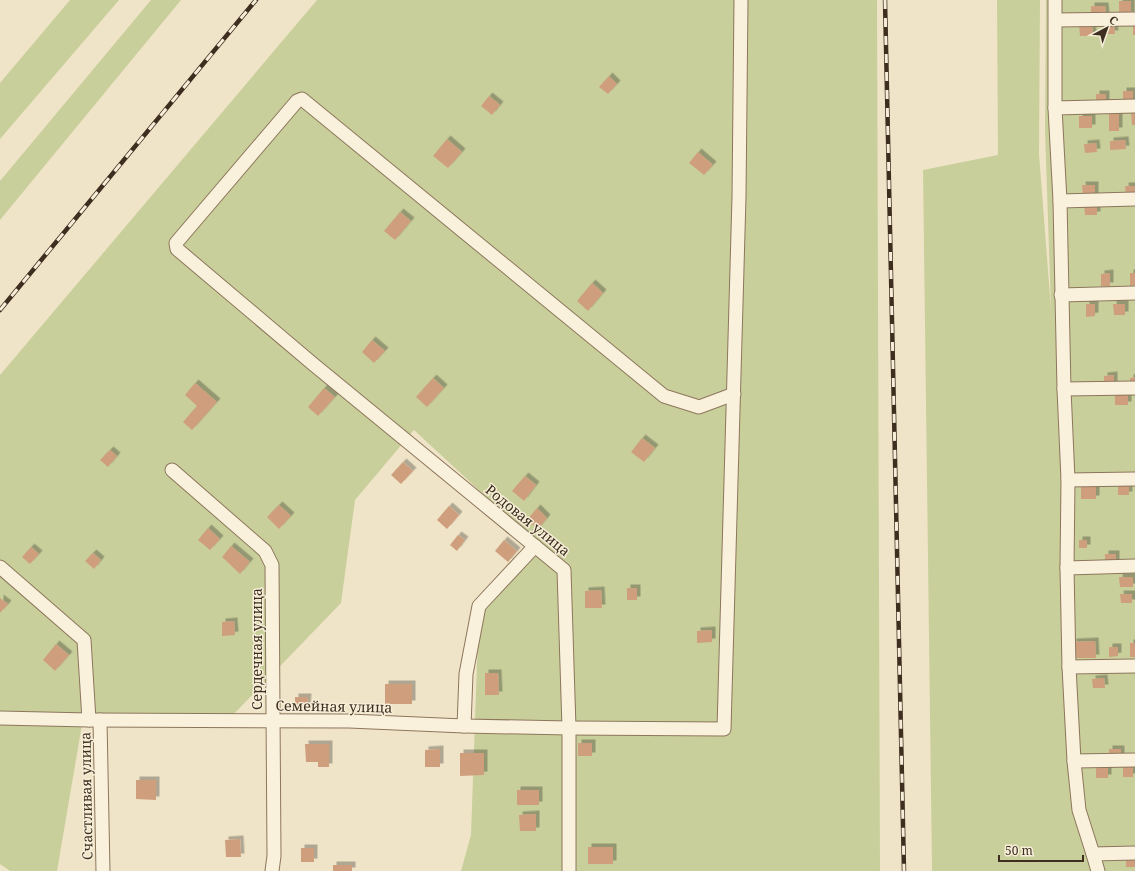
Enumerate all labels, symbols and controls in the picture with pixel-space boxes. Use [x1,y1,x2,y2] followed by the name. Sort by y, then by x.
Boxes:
[1087,8,1127,48] north arrow
[1106,12,1122,28] text: С
[482,480,574,560] street label: Родовая улица
[247,588,266,710] street label: Сердечная улица
[275,695,393,717] street label: Семейная улица
[75,732,97,860] street label: Счастливая улица
[999,837,1083,863] scale bar
[1005,842,1033,859] text: 50 m

